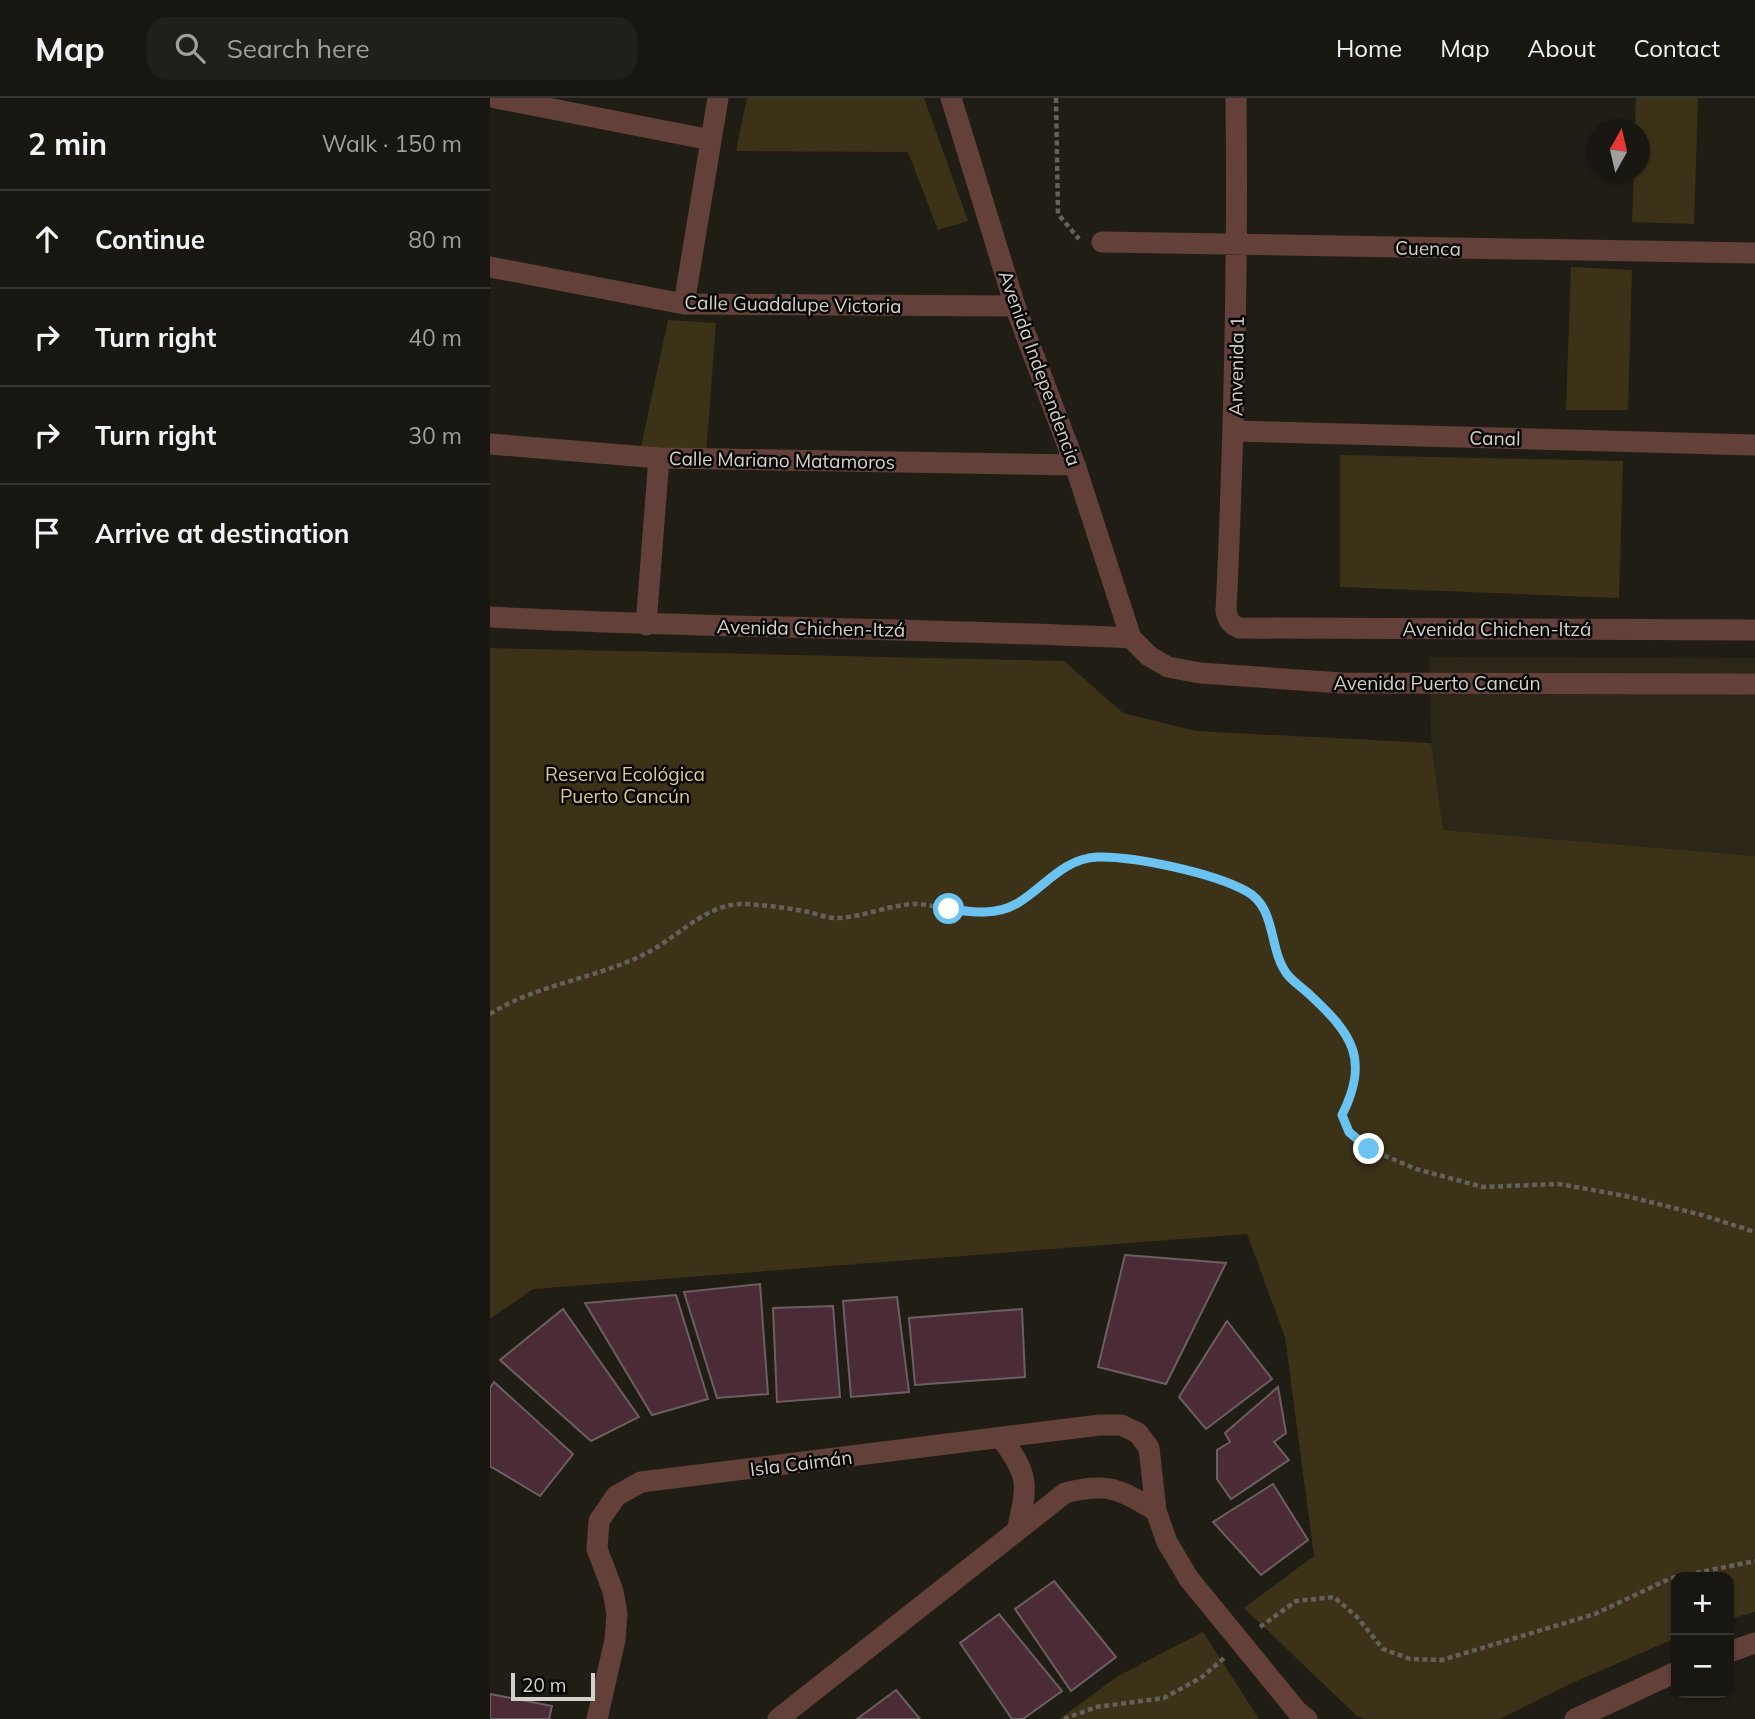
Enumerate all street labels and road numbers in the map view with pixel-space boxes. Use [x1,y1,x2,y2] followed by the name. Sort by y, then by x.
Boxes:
[1395,235,1461,261] street label: Cuenca
[993,267,1087,469] street label: Avenida Independencia
[684,290,902,318] street label: Calle Guadalupe Victoria
[1223,316,1249,416] street label: Anvenida 1
[1469,426,1521,450] street label: Canal
[669,446,895,474] street label: Calle Mariano Matamoros
[716,614,906,642] street label: Avenida Chichen-Itzá
[1403,617,1591,641] street label: Avenida Chichen-Itzá
[1333,671,1541,695] street label: Avenida Puerto Cancún
[748,1445,854,1481] street label: Isla Caimán

